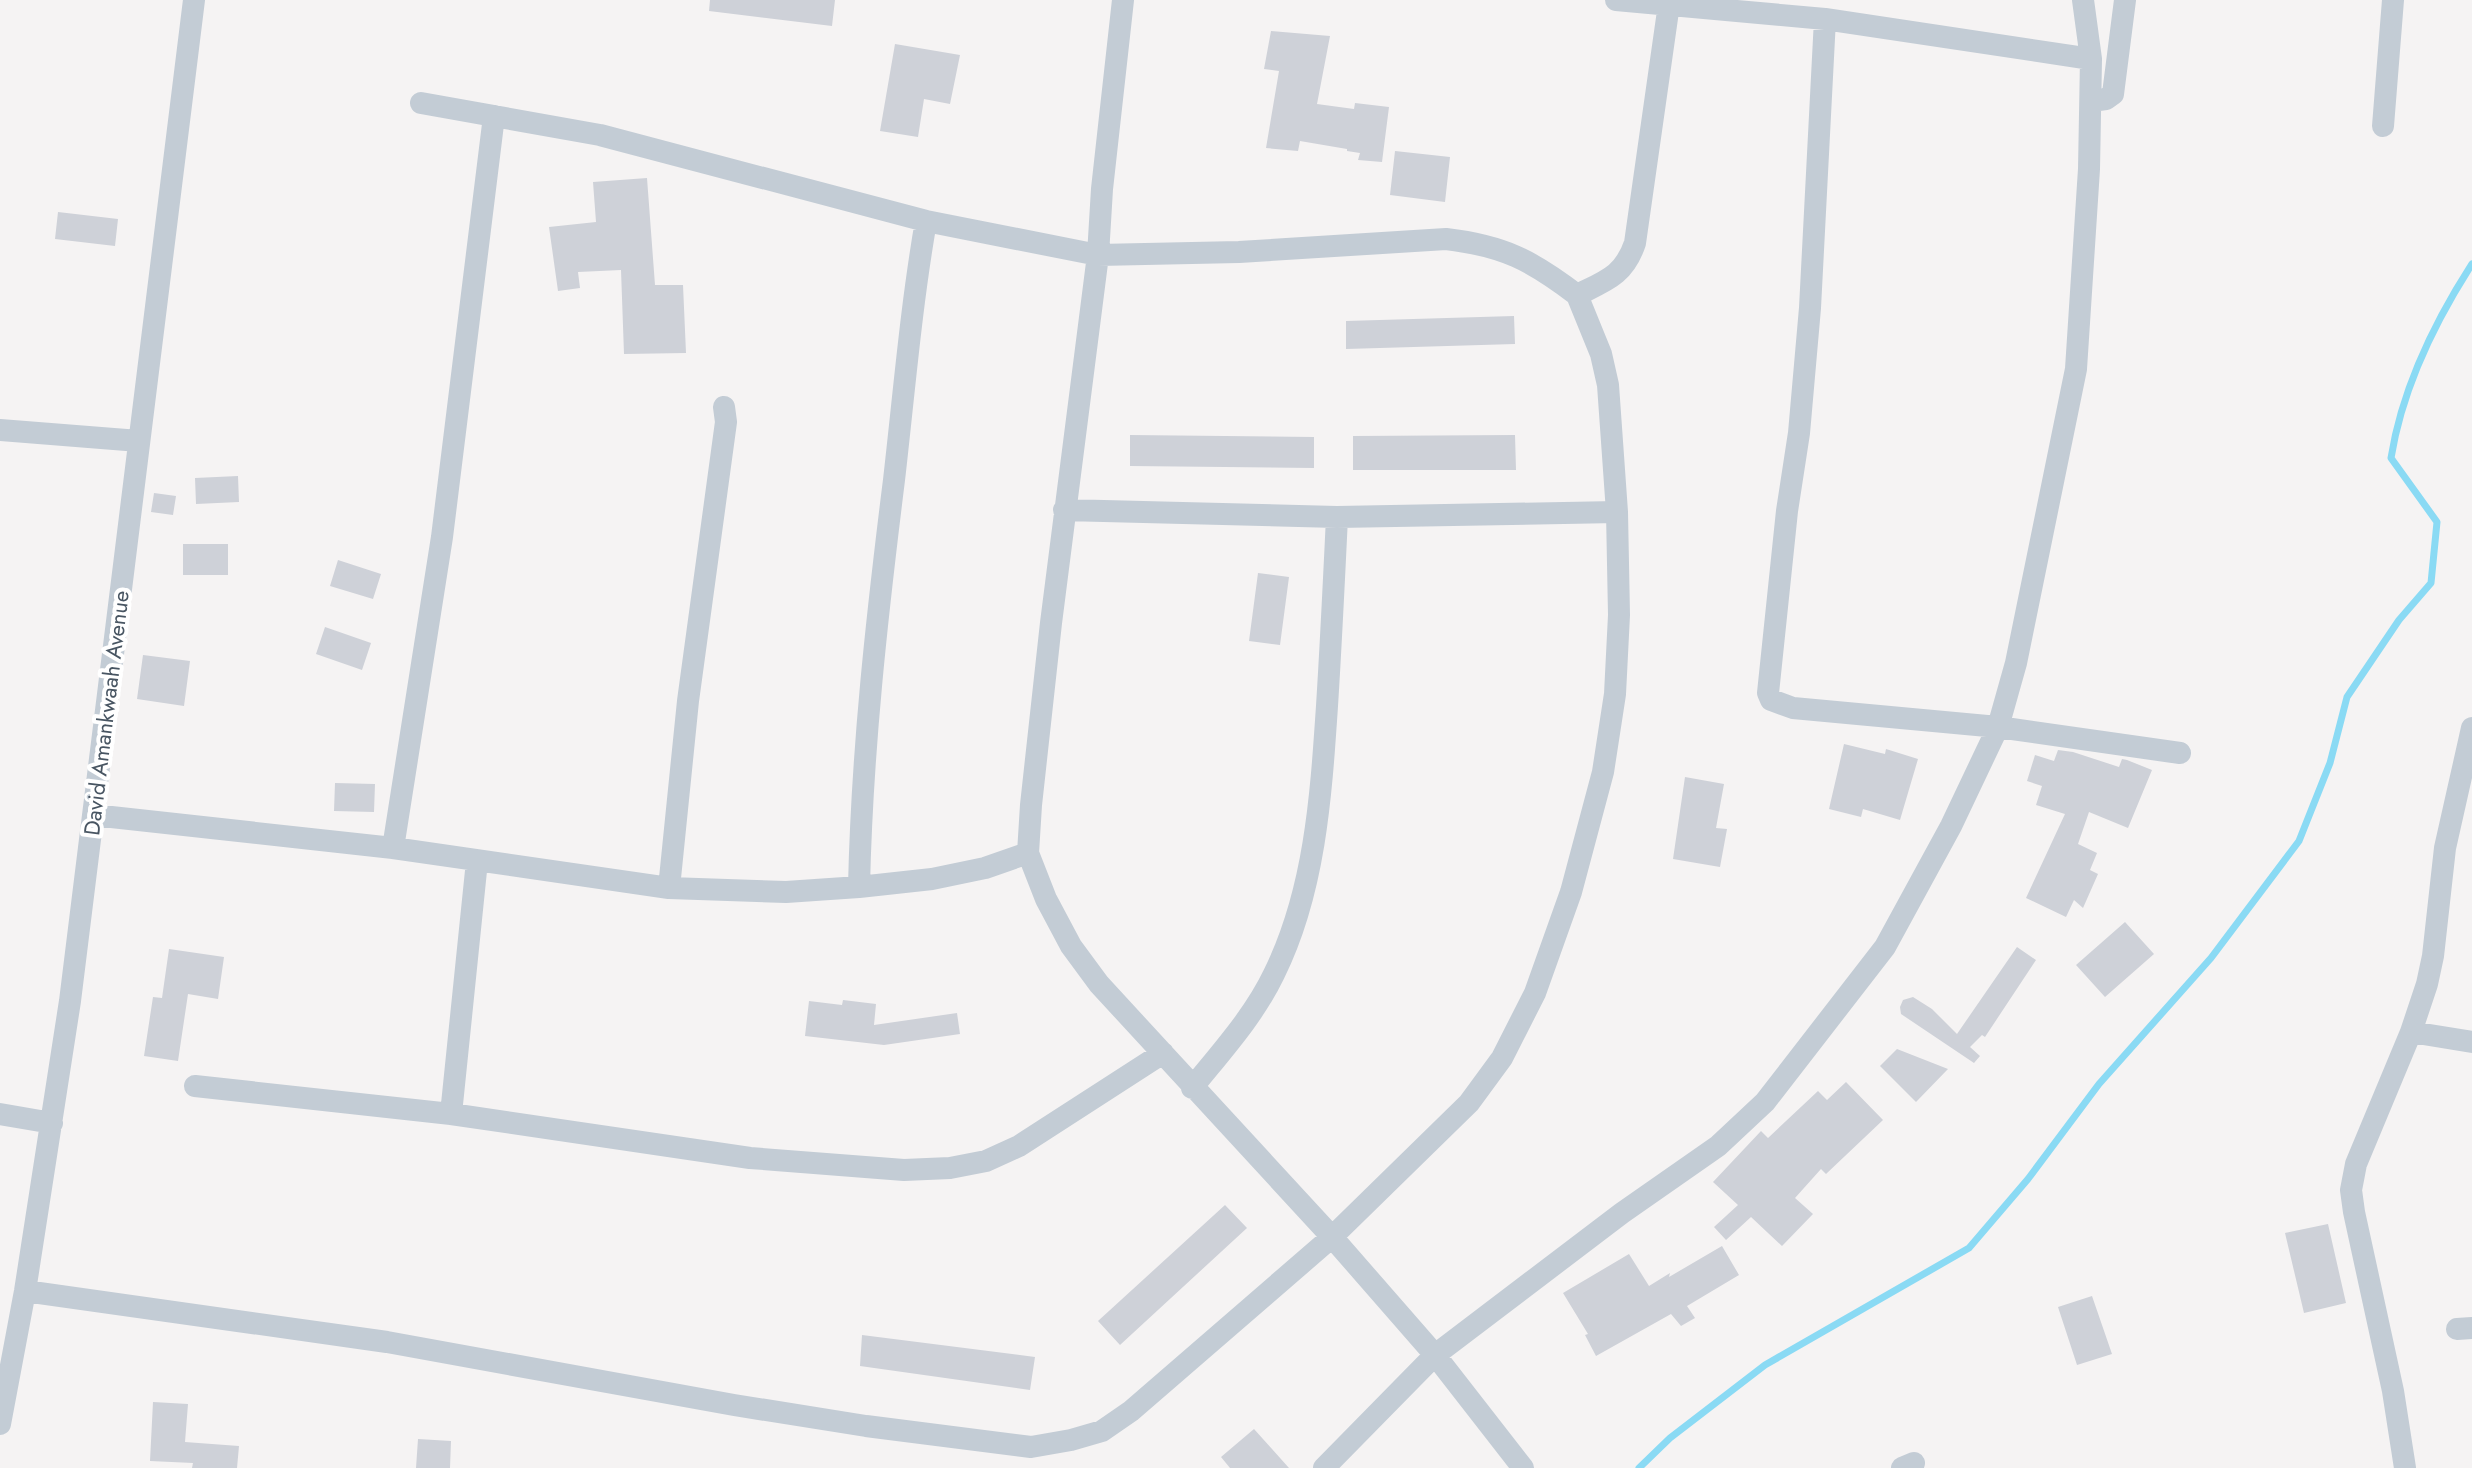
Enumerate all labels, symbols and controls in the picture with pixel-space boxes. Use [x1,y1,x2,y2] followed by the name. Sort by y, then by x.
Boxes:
[75,589,137,837] street label: David Amankwaah Avenue

